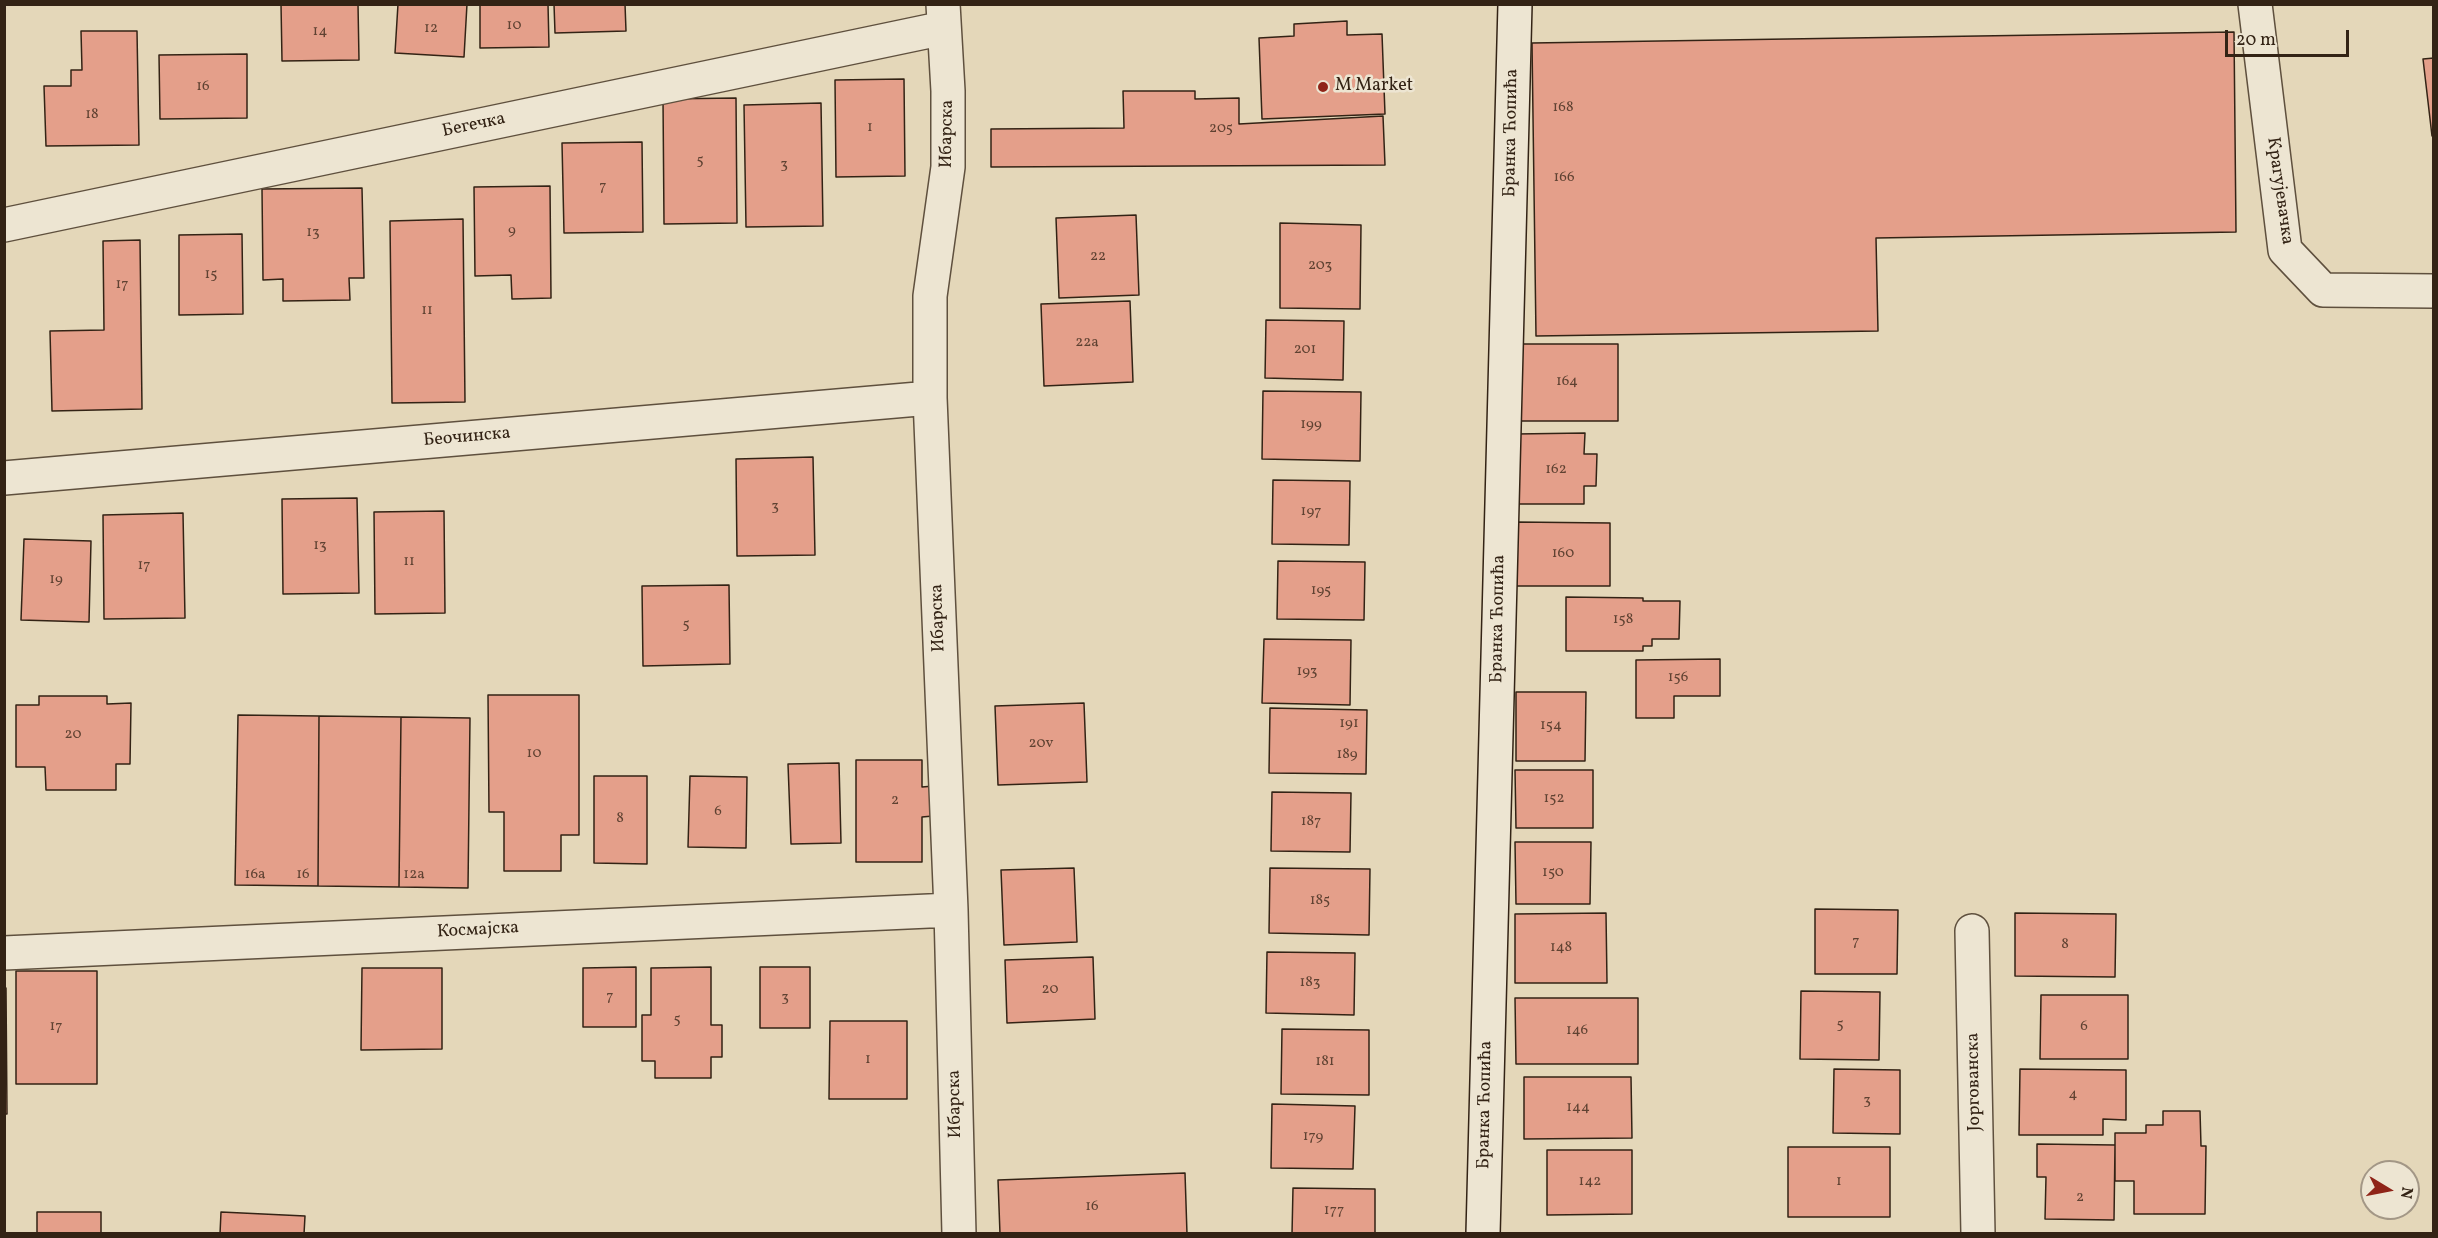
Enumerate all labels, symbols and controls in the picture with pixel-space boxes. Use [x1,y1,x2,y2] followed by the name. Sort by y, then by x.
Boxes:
[507,17,521,35] house number: 10
[2228,18,2352,56] scale bar
[424,20,438,38] house number: 12
[313,23,327,41] house number: 14
[2236,28,2276,53] text: 20 m
[1500,69,1524,197] street label: Бранка Ћопића
[1335,76,1413,98] place label: M Market
[196,78,210,96] house number: 16
[1316,80,1330,94] marker: M Market
[1552,99,1574,117] house number: 168
[937,100,959,168] street label: Ибарска
[85,106,99,124] house number: 18
[440,109,508,143] street label: Бегечка
[867,119,873,137] house number: 1
[1209,120,1233,138] house number: 205
[2261,136,2297,246] street label: Крагујевачка
[696,152,704,170] house number: 5
[780,156,788,174] house number: 3
[1554,169,1574,187] house number: 166
[599,178,607,196] house number: 7
[508,222,516,240] house number: 9
[306,224,320,242] house number: 13
[1090,248,1106,266] house number: 22
[1308,257,1332,275] house number: 203
[204,266,218,284] house number: 15
[115,276,129,294] house number: 17
[421,302,433,320] house number: 11
[1075,334,1099,352] house number: 22a
[1294,341,1316,359] house number: 201
[1556,373,1578,391] house number: 164
[1300,416,1322,434] house number: 199
[423,423,511,453] street label: Беочинска
[1545,461,1567,479] house number: 162
[771,498,779,516] house number: 3
[1301,503,1321,521] house number: 197
[313,537,327,555] house number: 13
[1552,545,1574,563] house number: 160
[403,553,415,571] house number: 11
[1487,555,1511,683] street label: Бранка Ћопића
[137,557,151,575] house number: 17
[49,571,63,589] house number: 19
[1311,582,1331,600] house number: 195
[927,583,951,653] street label: Ибарска
[1613,611,1633,629] house number: 158
[682,616,690,634] house number: 5
[1297,663,1317,681] house number: 193
[1668,669,1688,687] house number: 156
[1339,715,1359,733] house number: 191
[1540,717,1562,735] house number: 154
[65,726,81,744] house number: 20
[1029,735,1053,753] house number: 20v
[527,745,541,763] house number: 10
[1336,746,1358,764] house number: 189
[1543,790,1565,808] house number: 152
[891,792,899,810] house number: 2
[714,803,722,821] house number: 6
[616,810,624,828] house number: 8
[1301,813,1321,831] house number: 187
[1542,864,1564,882] house number: 150
[245,866,265,884] house number: 16a
[296,866,310,884] house number: 16
[403,866,425,884] house number: 12a
[1310,892,1330,910] house number: 185
[436,918,520,944] street label: Космајска
[1852,933,1860,951] house number: 7
[2061,936,2069,954] house number: 8
[1550,939,1572,957] house number: 148
[1299,974,1321,992] house number: 183
[1042,981,1058,999] house number: 20
[606,988,614,1006] house number: 7
[781,989,789,1007] house number: 3
[673,1011,681,1029] house number: 5
[1836,1016,1844,1034] house number: 5
[49,1018,63,1036] house number: 17
[2080,1018,2088,1036] house number: 6
[1566,1022,1588,1040] house number: 146
[1963,1032,1987,1132] street label: Јоргованска
[1474,1041,1498,1169] street label: Бранка Ћопића
[865,1051,871,1069] house number: 1
[1315,1053,1335,1071] house number: 181
[945,1070,967,1138] street label: Ибарска
[2069,1086,2077,1104] house number: 4
[1863,1092,1871,1110] house number: 3
[1566,1099,1590,1117] house number: 144
[1303,1128,1323,1146] house number: 179
[2360,1160,2420,1220] north arrow
[1579,1173,1601,1191] house number: 142
[1836,1173,1842,1191] house number: 1
[2394,1185,2418,1200] text: N
[2076,1189,2084,1207] house number: 2
[1085,1198,1099,1216] house number: 16
[1324,1202,1344,1220] house number: 177

